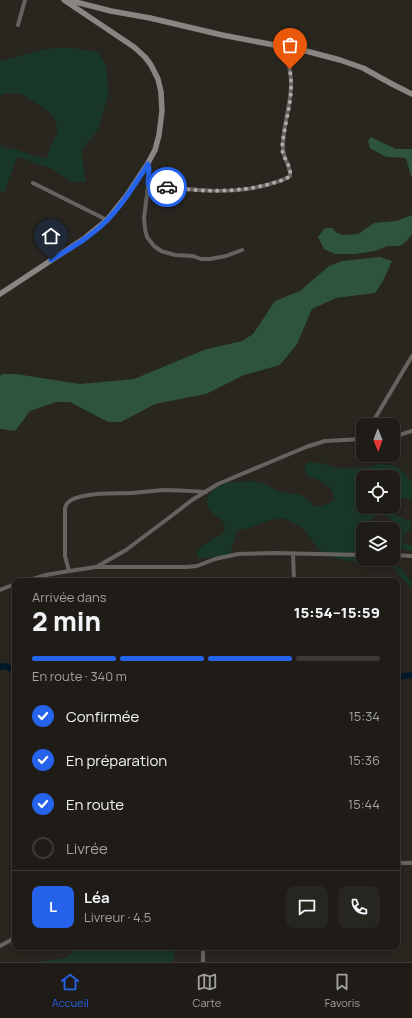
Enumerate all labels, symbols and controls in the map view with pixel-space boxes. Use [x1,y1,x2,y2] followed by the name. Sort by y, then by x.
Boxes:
[273,28,307,69] pin
[279,34,301,56] icon: bag
[147,167,187,207] courier
[156,176,178,198] icon: car
[34,219,68,260] pin
[40,225,62,247] icon: home
[356,418,400,462] north arrow
[356,418,400,566] map controls
[356,470,400,514] button: locate
[356,522,400,566] button: layers
[32,588,107,606] text: Arrivée dans
[294,602,380,623] text: 15:54–15:59
[32,603,101,639] text: 2 min
[32,667,127,685] text: En route · 340 m
[32,705,54,727] icon: check
[66,706,139,727] text: Confirmée
[349,707,380,725] text: 15:34
[32,749,54,771] icon: check
[66,750,167,771] text: En préparation
[348,751,380,769] text: 15:36
[32,793,54,815] icon: check
[66,794,124,815] text: En route
[348,795,380,813] text: 15:44
[66,838,108,859] text: Livrée
[286,886,328,928] button: chat
[338,886,380,928] button: phone
[84,887,110,908] text: Léa
[49,896,57,917] text: L
[84,908,151,926] text: Livreur · 4.5
[52,971,89,1010] tab: Accueil
[193,971,221,1010] tab: Carte
[325,971,360,1010] tab: Favoris

